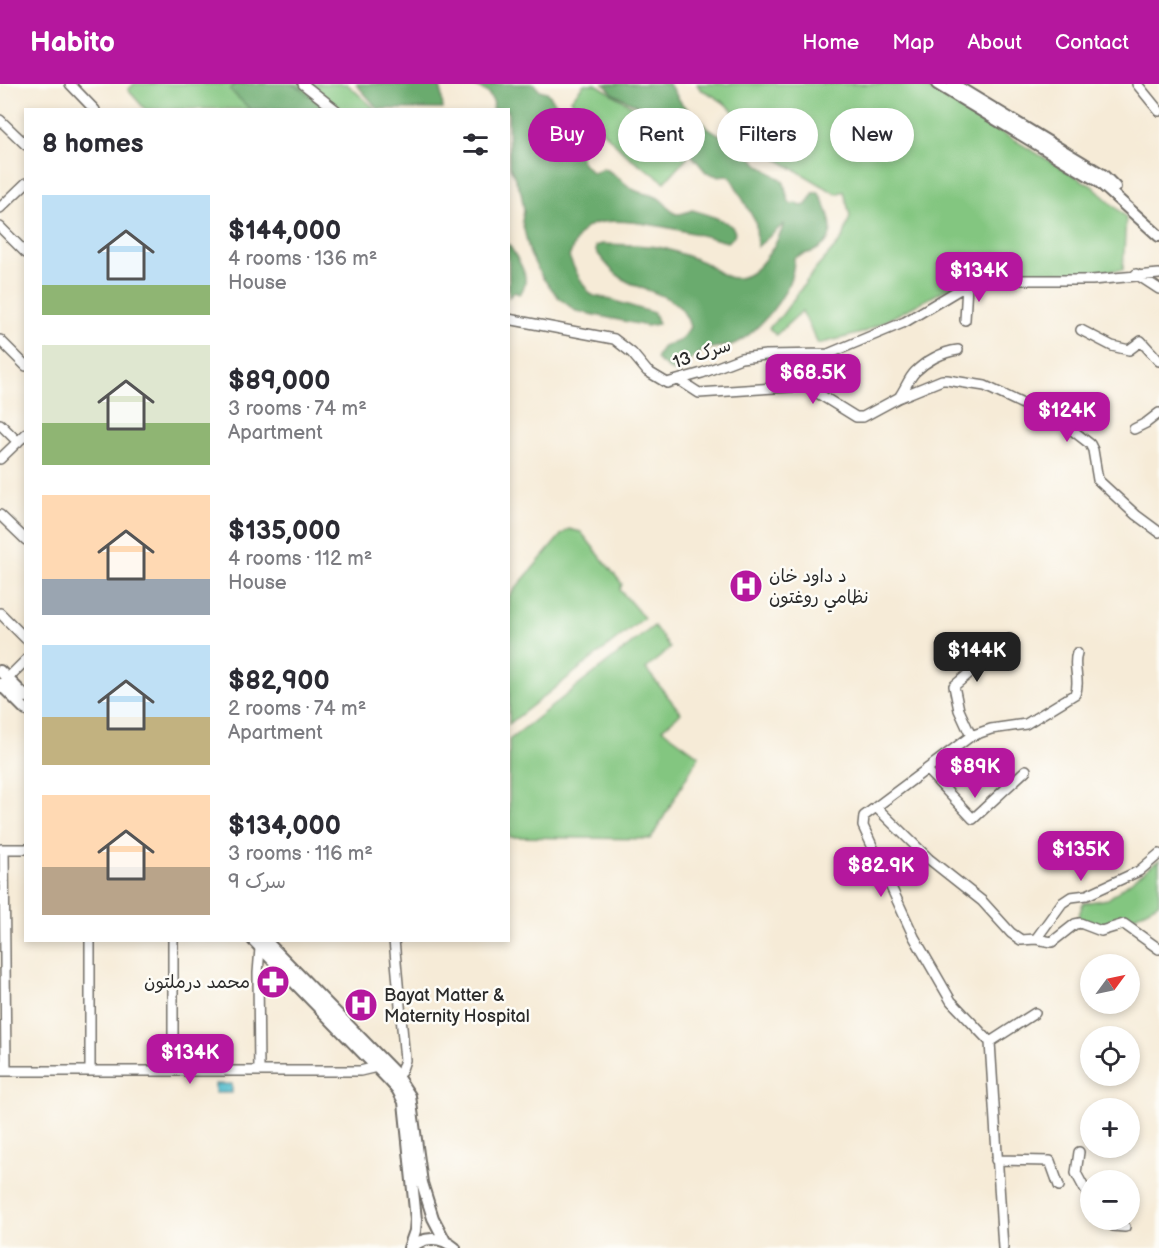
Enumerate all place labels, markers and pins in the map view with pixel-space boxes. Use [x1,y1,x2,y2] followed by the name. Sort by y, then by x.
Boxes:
[937,252,1021,303] pin: $134K
[764,354,862,405] pin: $68.5K
[1025,392,1109,443] pin: $124K
[769,566,869,613] place label: د داود خان نظامي روغتون
[728,568,764,604] hospital icon: د داود خان نظامي روغتون
[935,632,1019,683] pin: $144K
[939,748,1011,799] pin: $89K
[1039,831,1123,882] pin: $135K
[832,847,930,898] pin: $82.9K
[255,964,291,1000] pharmacy icon: محمد درملتون
[144,972,250,993] place label: محمد درملتون
[384,985,530,1027] place label: Bayat Matter & Maternity Hospital
[343,987,379,1023] hospital icon: Bayat Matter & Maternity Hospital
[148,1034,232,1085] pin: $134K

